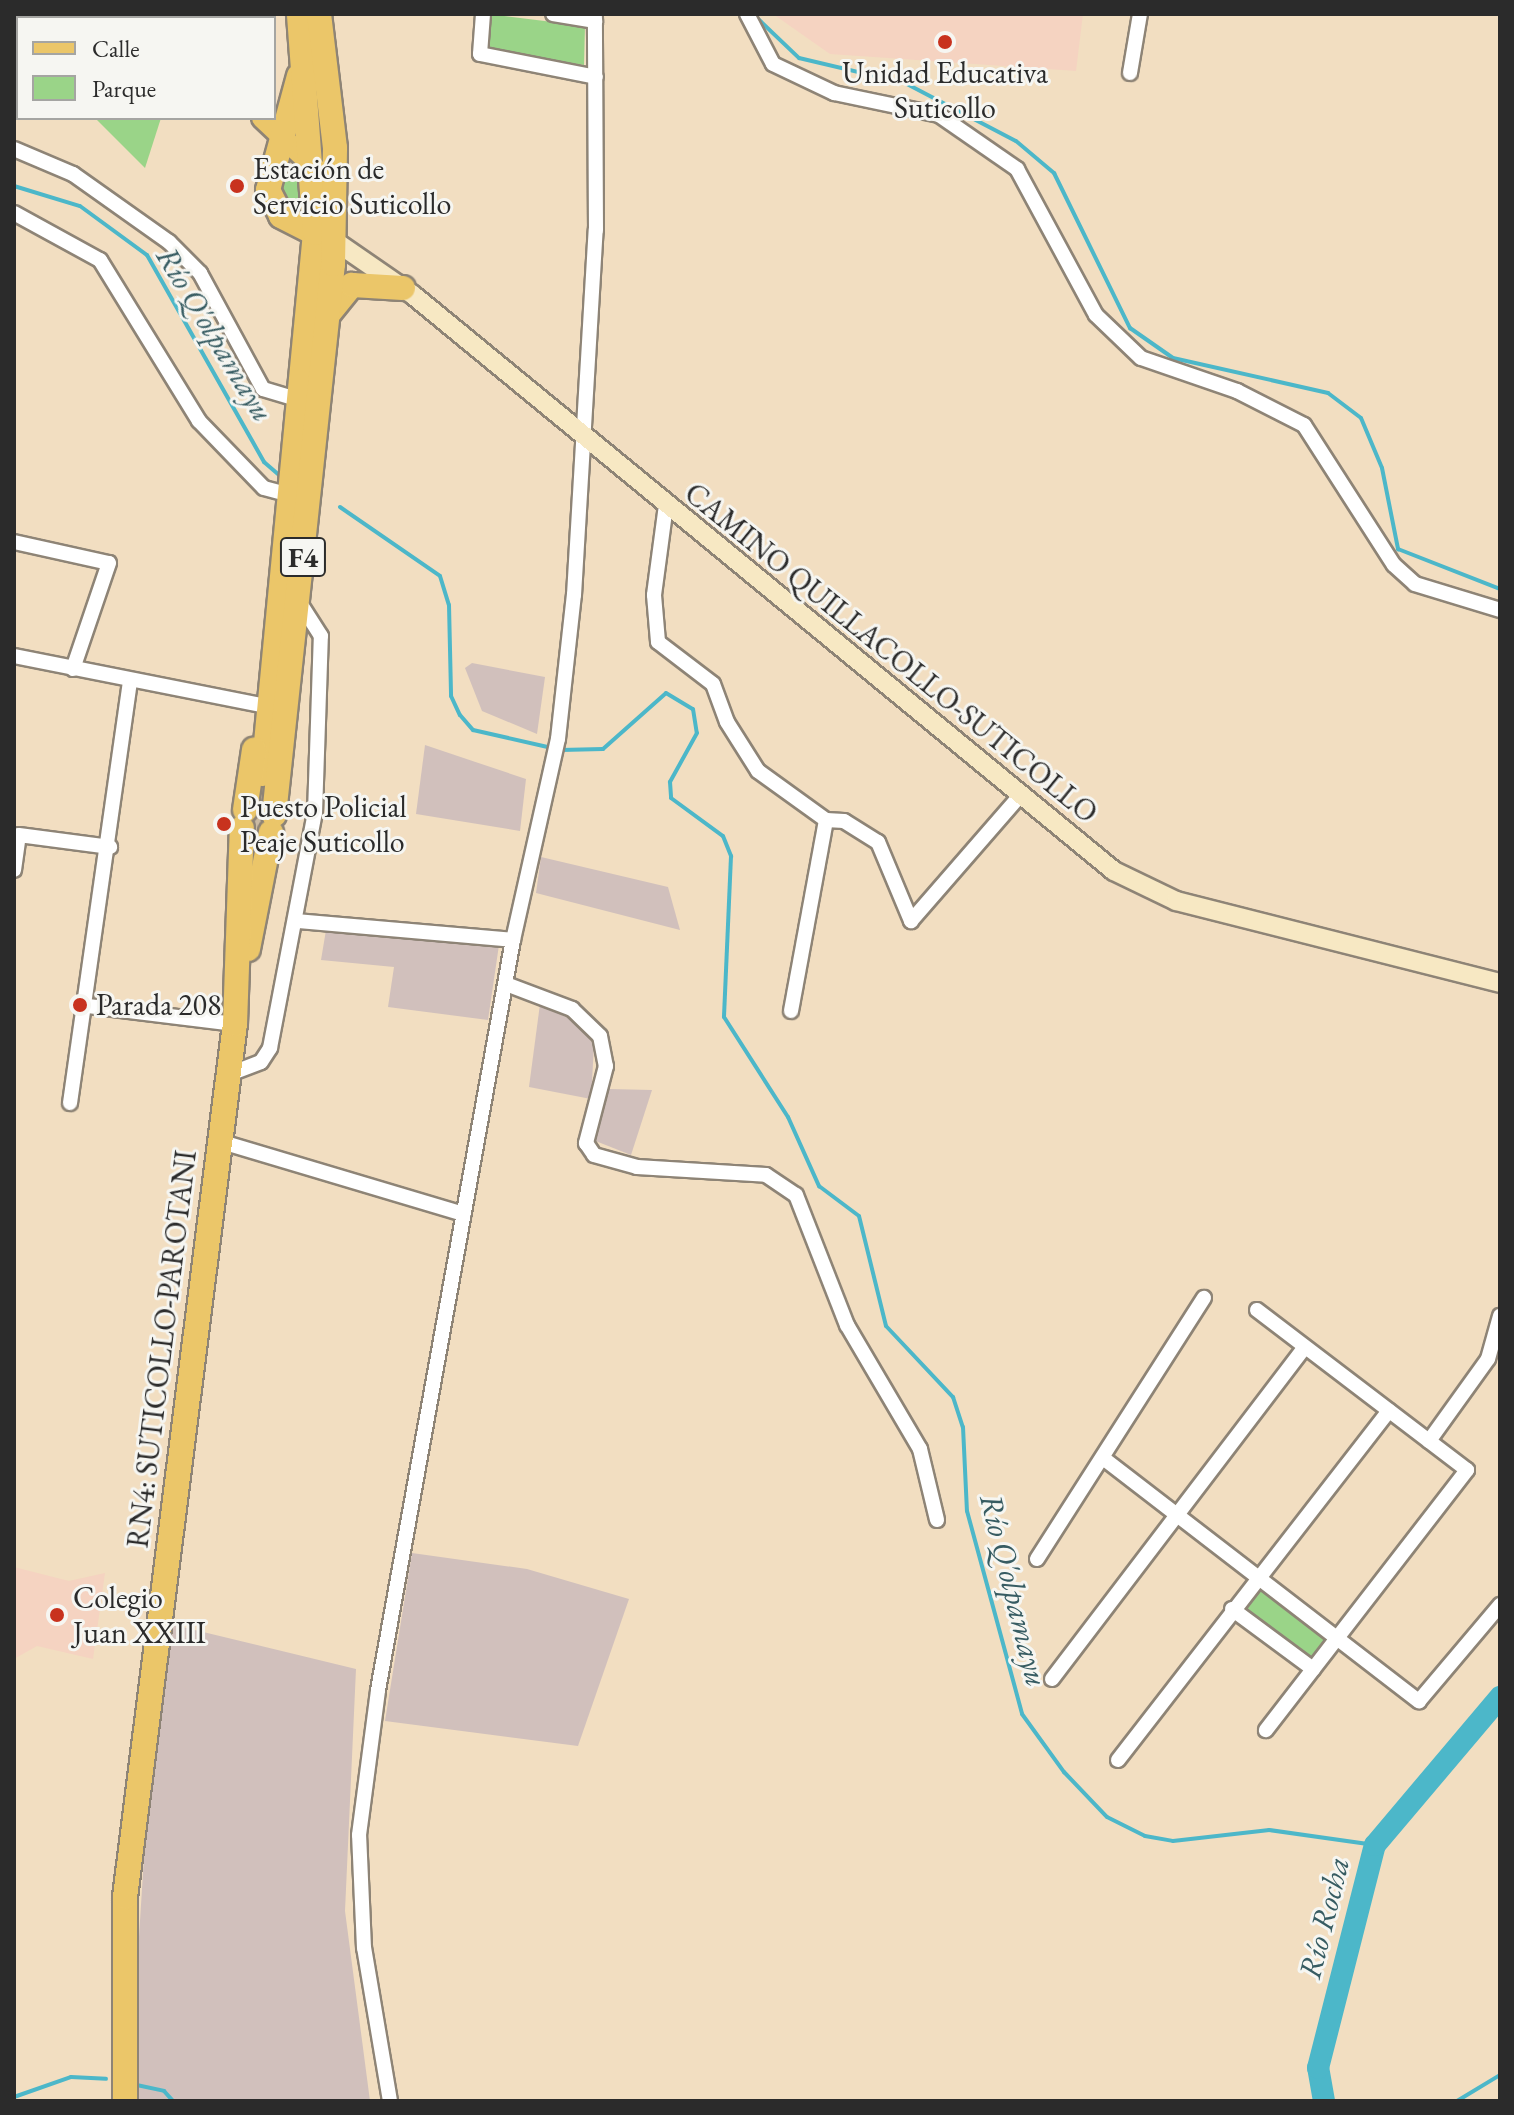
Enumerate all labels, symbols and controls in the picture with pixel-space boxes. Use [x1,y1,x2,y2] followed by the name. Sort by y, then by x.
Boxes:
[16,16,276,120] legend
[92,33,140,64] text: Calle
[936,33,954,51] marker: Unidad Educativa Suticollo
[842,55,1048,126] place label: Unidad Educativa Suticollo
[92,73,156,104] text: Parque
[253,151,451,222] place label: Estación de Servicio Suticollo
[228,177,246,195] marker: Estación de Servicio Suticollo
[148,240,282,428] water label: Río Q'olpamayu
[677,475,1105,831] street label: CAMINO QUILLACOLLO-SUTICOLLO
[279,533,327,581] road number: F4
[240,789,407,860] place label: Puesto Policial Peaje Suticollo
[215,815,233,833] marker: Puesto Policial Peaje Suticollo
[96,987,221,1023] place label: Parada 208
[71,996,89,1014] marker: Parada 208
[120,1148,204,1550] street label: RN4: SUTICOLLO-PAROTANI
[972,1490,1056,1690] water label: Río Q'olpamayu
[73,1580,206,1650] place label: Colegio Juan XXIII
[48,1606,66,1624] marker: Colegio Juan XXIII
[1290,1853,1358,1983] water label: Río Rocha

